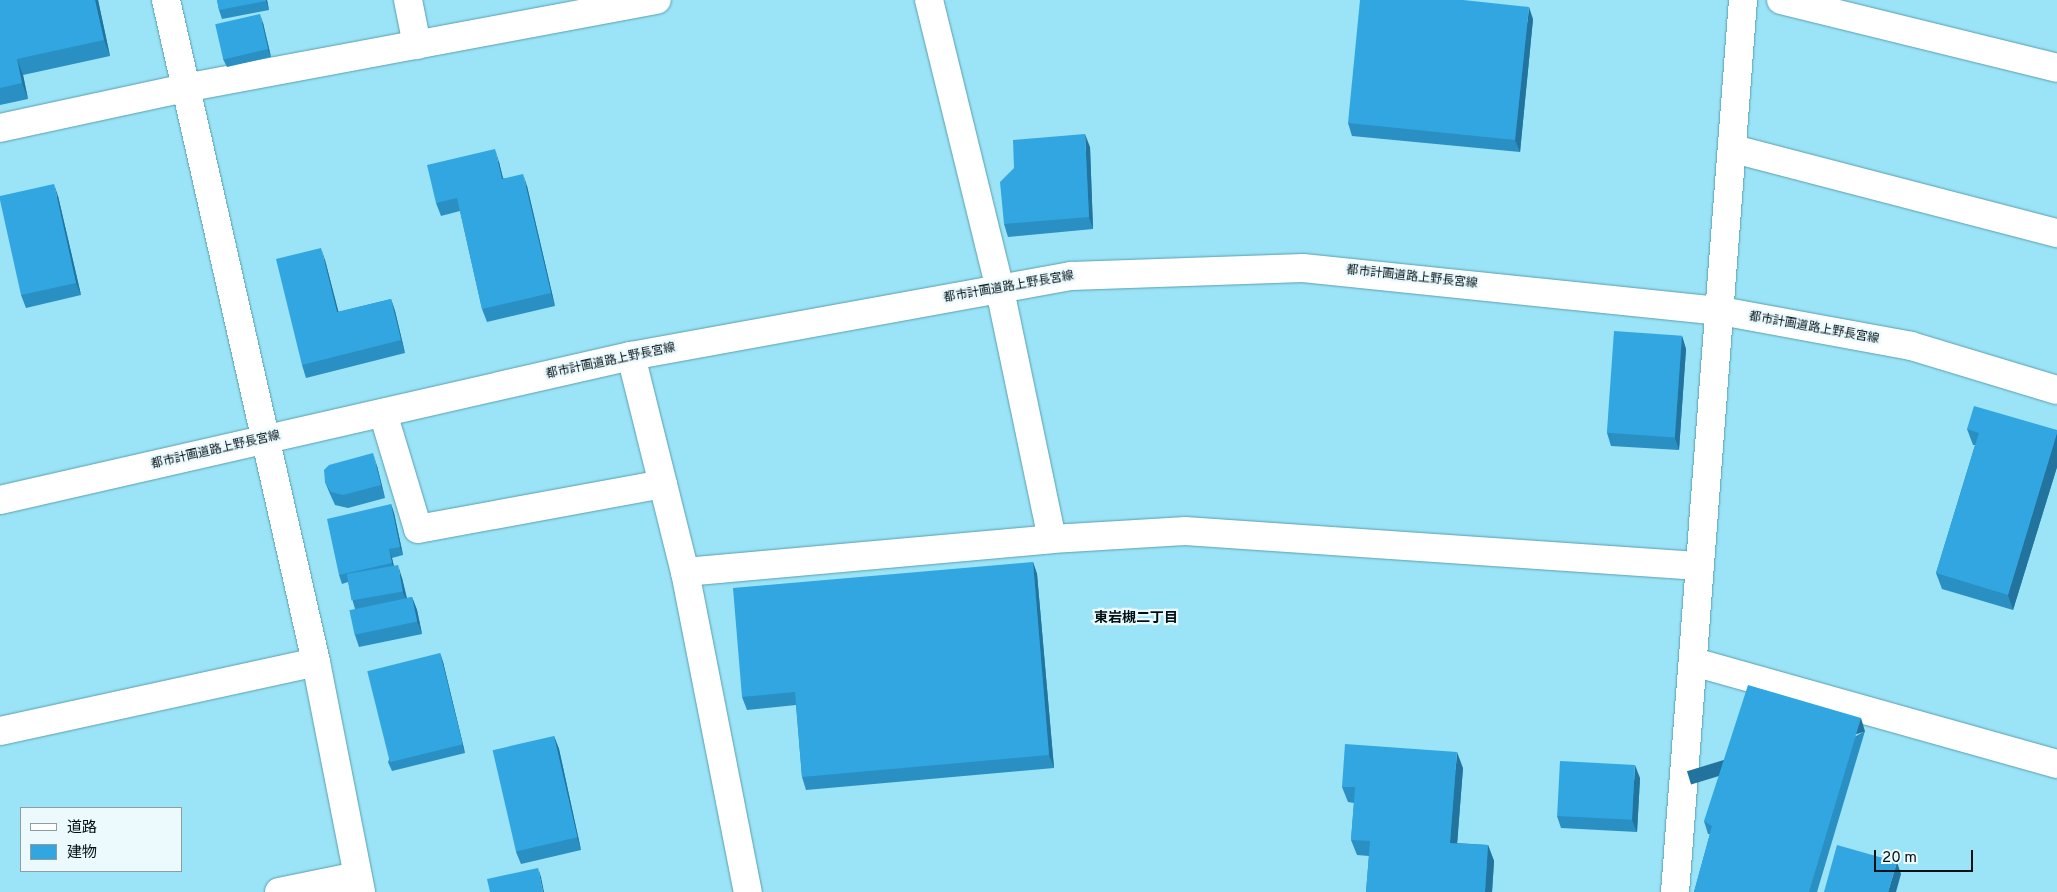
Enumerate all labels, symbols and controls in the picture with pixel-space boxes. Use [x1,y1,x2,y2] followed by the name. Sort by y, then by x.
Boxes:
[1346,264,1478,292] street label: 都市計画道路上野長宮線
[943,269,1075,307] street label: 都市計画道路上野長宮線
[1748,310,1880,348] street label: 都市計画道路上野長宮線
[545,341,677,383] street label: 都市計画道路上野長宮線
[150,429,282,473] street label: 都市計画道路上野長宮線
[1094,611,1178,627] district label: 東岩槻二丁目
[20,807,182,872] legend
[67,819,97,838] text: 道路
[1877,840,1976,872] scale bar
[67,844,97,863] text: 建物
[1882,849,1917,868] text: 20 m

